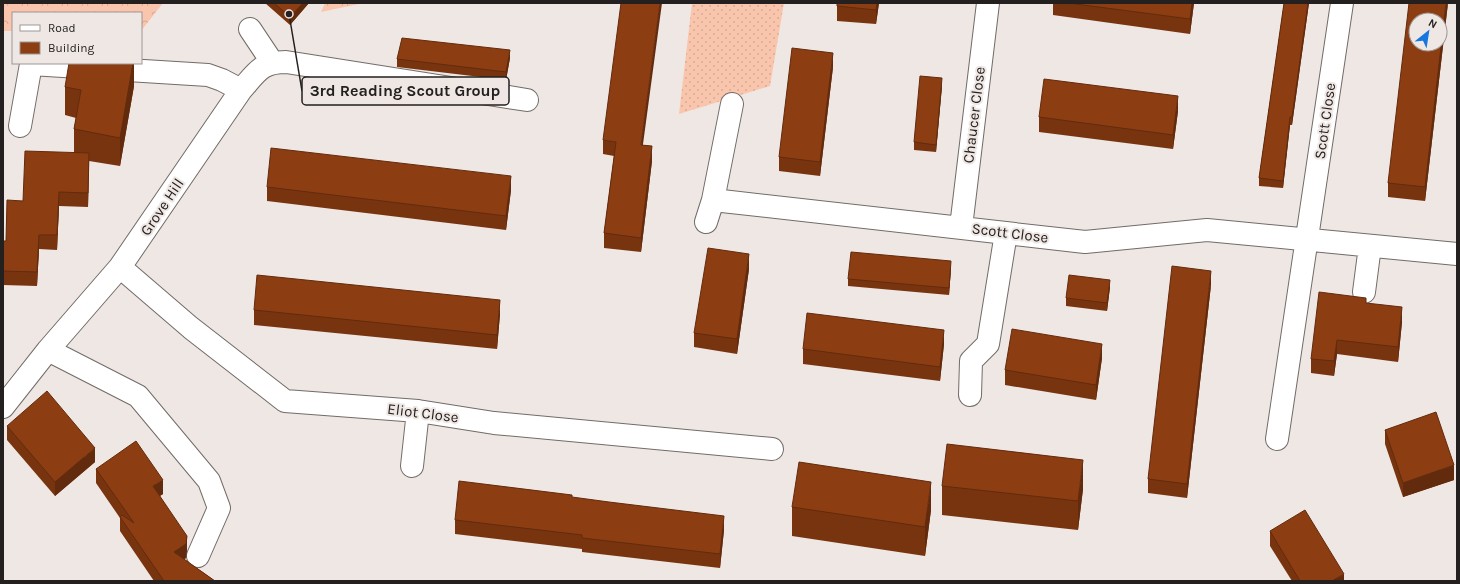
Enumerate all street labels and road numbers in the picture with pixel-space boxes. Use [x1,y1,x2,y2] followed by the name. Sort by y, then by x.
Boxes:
[959,66,989,164] street label: Chaucer Close
[1311,82,1339,160] street label: Scott Close
[136,175,188,239] street label: Grove Hill
[971,219,1049,247] street label: Scott Close
[386,400,460,426] street label: Eliot Close

